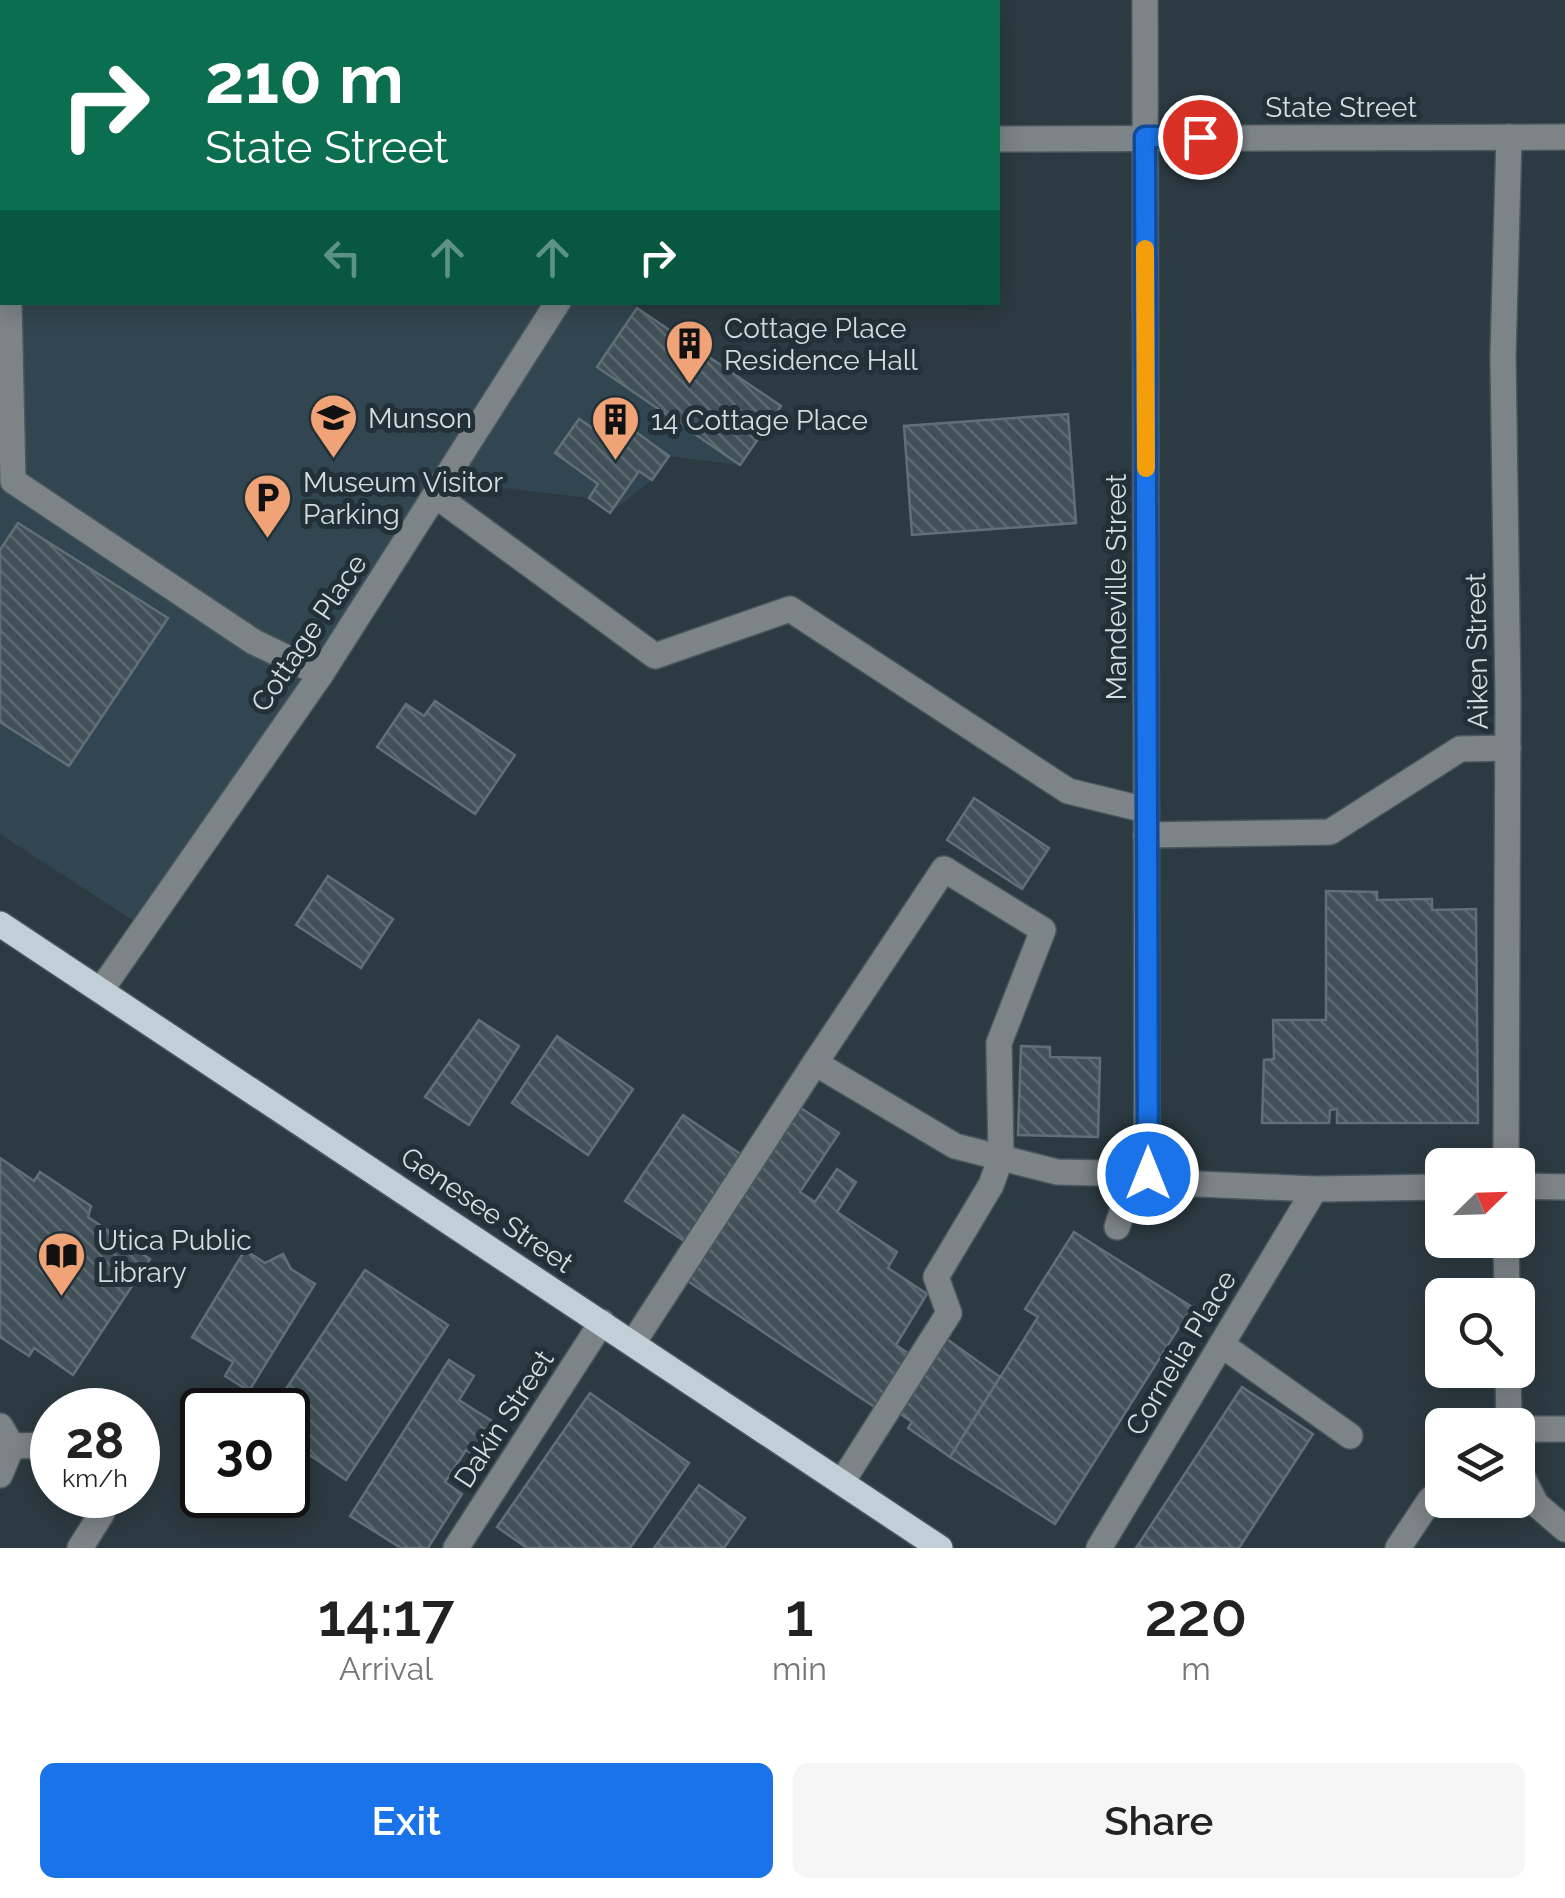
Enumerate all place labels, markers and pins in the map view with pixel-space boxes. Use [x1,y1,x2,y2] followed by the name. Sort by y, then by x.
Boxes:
[1158,95,1243,180] pin
[724,312,918,377] place label: Cottage Place Residence Hall
[663,318,715,386] building icon: Cottage Place Residence Hall
[307,392,359,460] school or university icon: Munson
[590,394,642,462] building icon: 14 Cottage Place
[368,402,472,435] place label: Munson
[651,404,868,437] place label: 14 Cottage Place
[303,466,503,531] place label: Museum Visitor Parking
[242,472,294,540] parking icon: Museum Visitor Parking
[97,1224,252,1289] place label: Utica Public Library
[36,1230,88,1298] library icon: Utica Public Library

